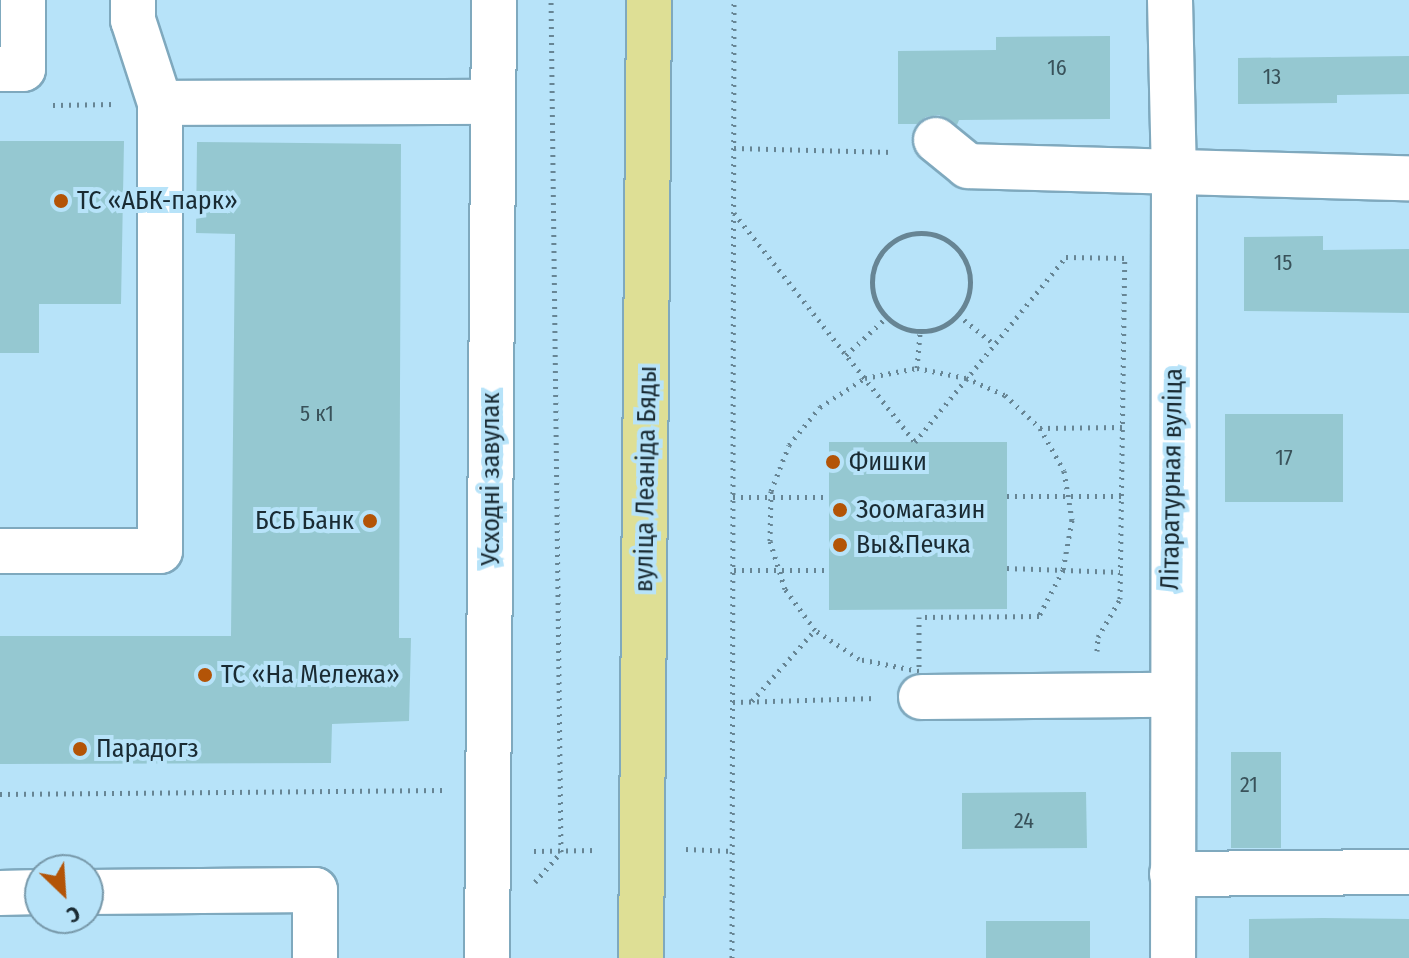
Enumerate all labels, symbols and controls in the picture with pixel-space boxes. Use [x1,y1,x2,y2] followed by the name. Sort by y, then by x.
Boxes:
[1047,55,1067,81] house number: 16
[1263,64,1281,90] house number: 13
[77,185,238,217] place label: ТС «АБК-парк»
[52,192,70,210] marker: ТС «АБК-парк»
[1274,250,1292,276] house number: 15
[628,366,664,592] street label: вуліца Леаніда Бяды
[1154,368,1190,590] street label: Літаратурная вуліца
[475,392,507,566] street label: Усходні завулак
[300,401,334,427] house number: 5 к1
[1275,445,1293,471] house number: 17
[849,446,927,478] place label: Фишки
[824,453,842,471] marker: Фишки
[856,494,985,526] place label: Зоомагазин
[831,501,849,519] marker: Зоомагазин
[255,505,354,537] place label: БСБ Банк
[361,512,379,530] marker: БСБ Банк
[856,529,971,561] place label: Вы&Печка
[831,536,849,554] marker: Вы&Печка
[221,659,400,691] place label: ТС «На Мележа»
[196,666,214,684] marker: ТС «На Мележа»
[96,733,199,765] place label: Парадогз
[71,740,89,758] marker: Парадогз
[1240,772,1258,798] house number: 21
[1014,808,1034,834] house number: 24
[24,854,104,934] north arrow
[63,900,84,929] text: С

